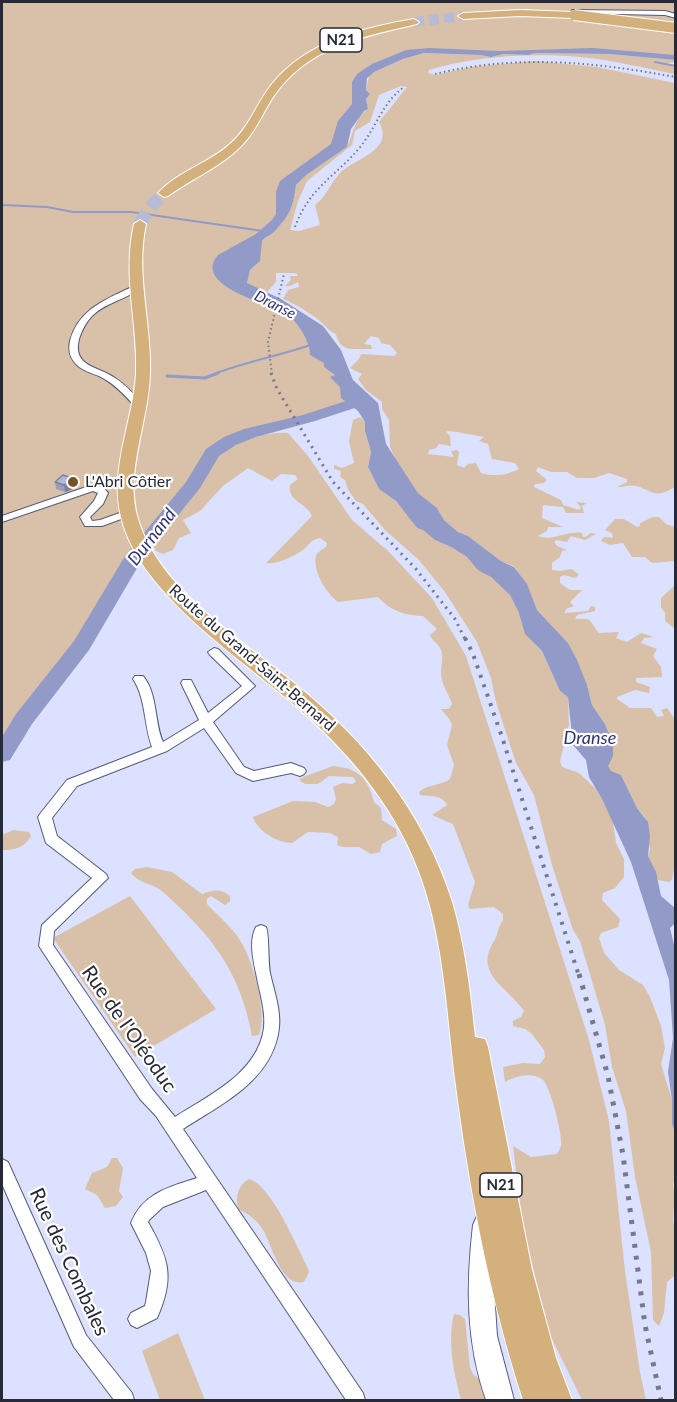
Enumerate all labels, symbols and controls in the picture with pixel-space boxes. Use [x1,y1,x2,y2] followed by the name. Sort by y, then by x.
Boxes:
[320,28,362,52] road number: N21
[251,287,299,323] water label: Dranse
[85,472,171,492] place label: L'Abri Côtier
[66,475,80,489] marker: L'Abri Côtier
[123,504,181,570] water label: Durnand
[165,581,339,735] street label: Route du Grand-Saint-Bernard
[564,727,616,749] water label: Dranse
[76,961,182,1097] street label: Rue de l'Oléoduc
[480,1173,522,1197] road number: N21
[24,1184,114,1340] street label: Rue des Combales

